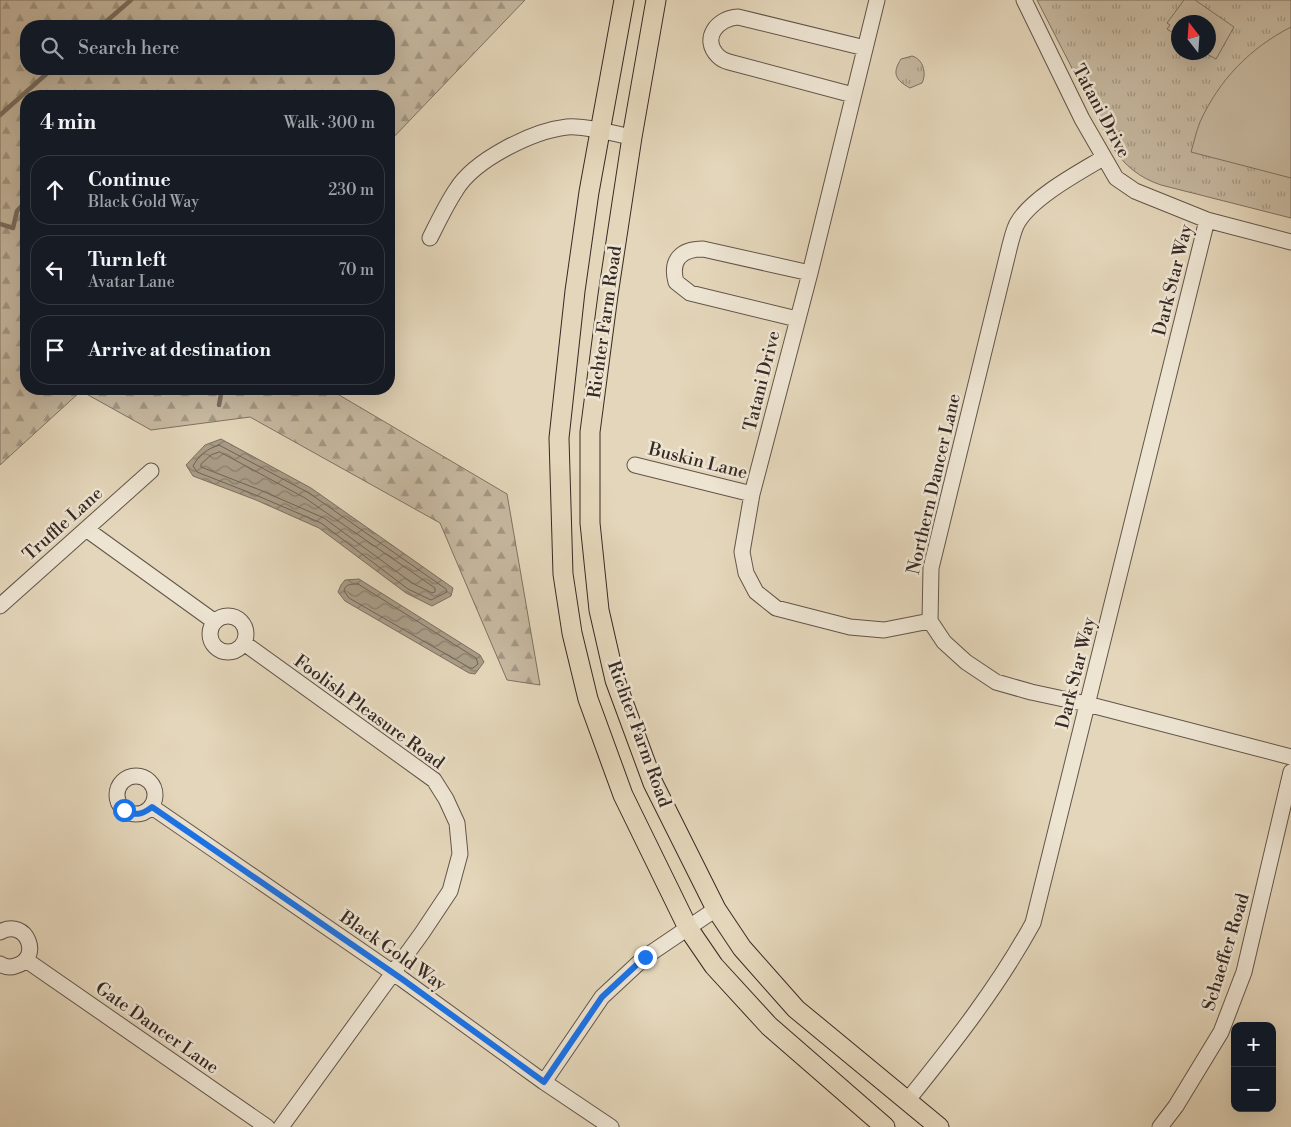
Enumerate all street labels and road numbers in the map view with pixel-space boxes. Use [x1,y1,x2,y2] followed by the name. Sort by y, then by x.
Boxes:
[1067,60,1135,162] street label: Tatani Drive
[1148,222,1198,338] street label: Dark Star Way
[583,243,627,400] street label: Richter Farm Road
[738,328,786,434] street label: Tatani Drive
[902,391,966,577] street label: Northern Dancer Lane
[645,437,750,484] street label: Buskin Lane
[18,482,108,566] street label: Truffle Lane
[1051,615,1101,731] street label: Dark Star Way
[289,650,449,775] street label: Foolish Pleasure Road
[602,658,676,811] street label: Richter Farm Road
[1197,890,1255,1014] street label: Schaeffer Road
[334,905,451,996] street label: Black Gold Way
[91,977,223,1079] street label: Gate Dancer Lane

